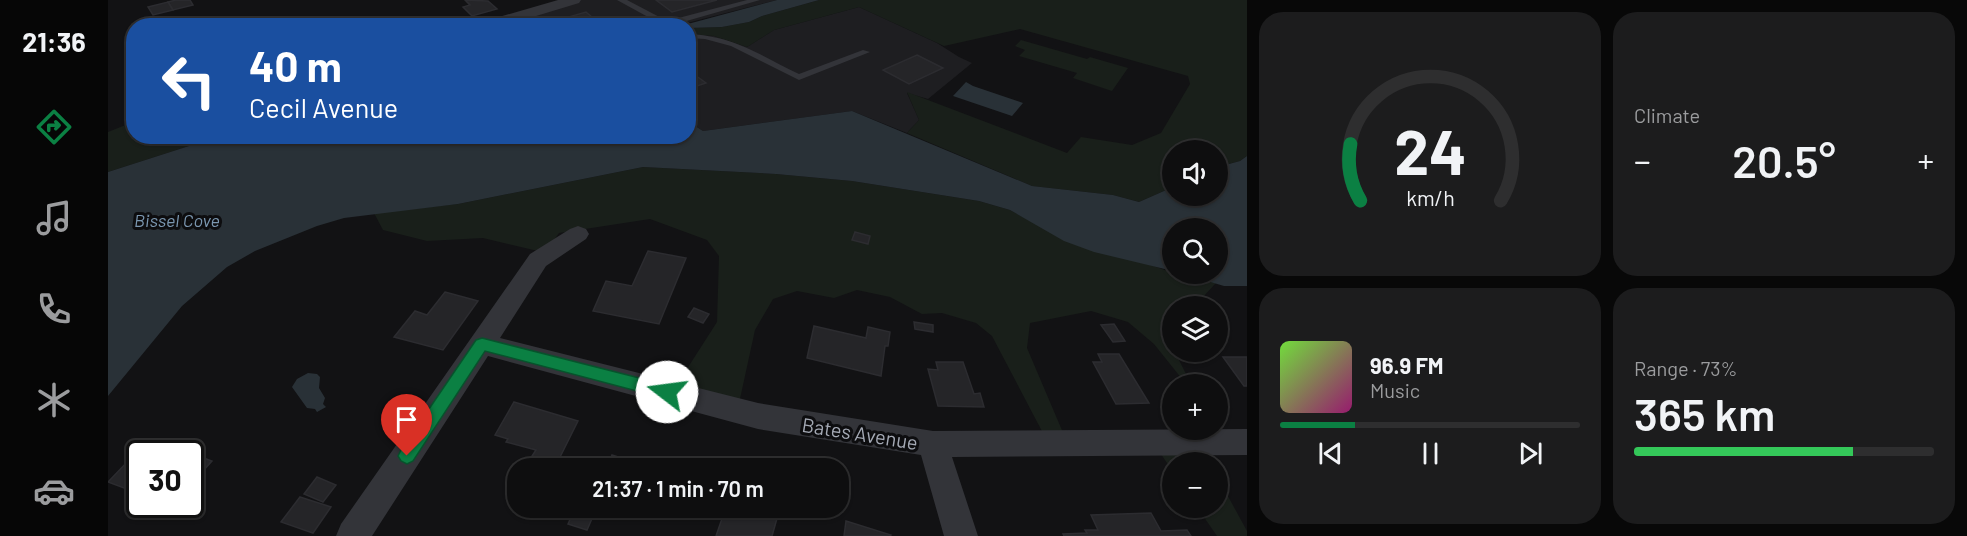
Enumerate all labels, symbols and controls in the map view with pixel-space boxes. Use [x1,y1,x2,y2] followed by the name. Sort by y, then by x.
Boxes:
[22,25,86,57] text: 21:36
[249,40,342,90] text: 40 m
[150,42,228,120] icon: left
[249,91,398,123] text: Cecil Avenue
[1634,103,1700,127] text: Climate
[33,106,75,148] icon: directions
[1394,113,1466,187] text: 24
[1732,133,1836,187] text: 20.5°
[1162,140,1228,518] map controls
[1162,140,1228,206] button: sound
[1634,140,1651,180] text: −
[1917,140,1934,180] text: +
[1406,185,1454,210] text: km/h
[33,197,75,239] icon: music
[134,209,220,231] water label: Bissel Cove
[1162,218,1228,284] button: search
[33,288,75,330] icon: phone
[1162,296,1228,362] button: layers
[1370,352,1444,378] text: 96.9 FM
[1634,356,1738,380] text: Range · 73%
[635,360,699,424] position arrow
[1162,374,1228,440] button: +
[1370,378,1420,402] text: Music
[33,379,75,421] icon: climate
[1634,386,1775,440] text: 365 km
[381,394,432,456] pin
[390,403,423,436] icon: arrive
[800,412,920,454] street label: Bates Avenue
[1314,437,1347,470] icon: previous
[1414,437,1447,470] icon: pause
[1514,437,1547,470] icon: next
[126,440,204,518] speed limit sign: 30
[1162,452,1228,518] button: −
[33,470,75,512] icon: car
[592,475,764,501] text: 21:37 · 1 min · 70 m

